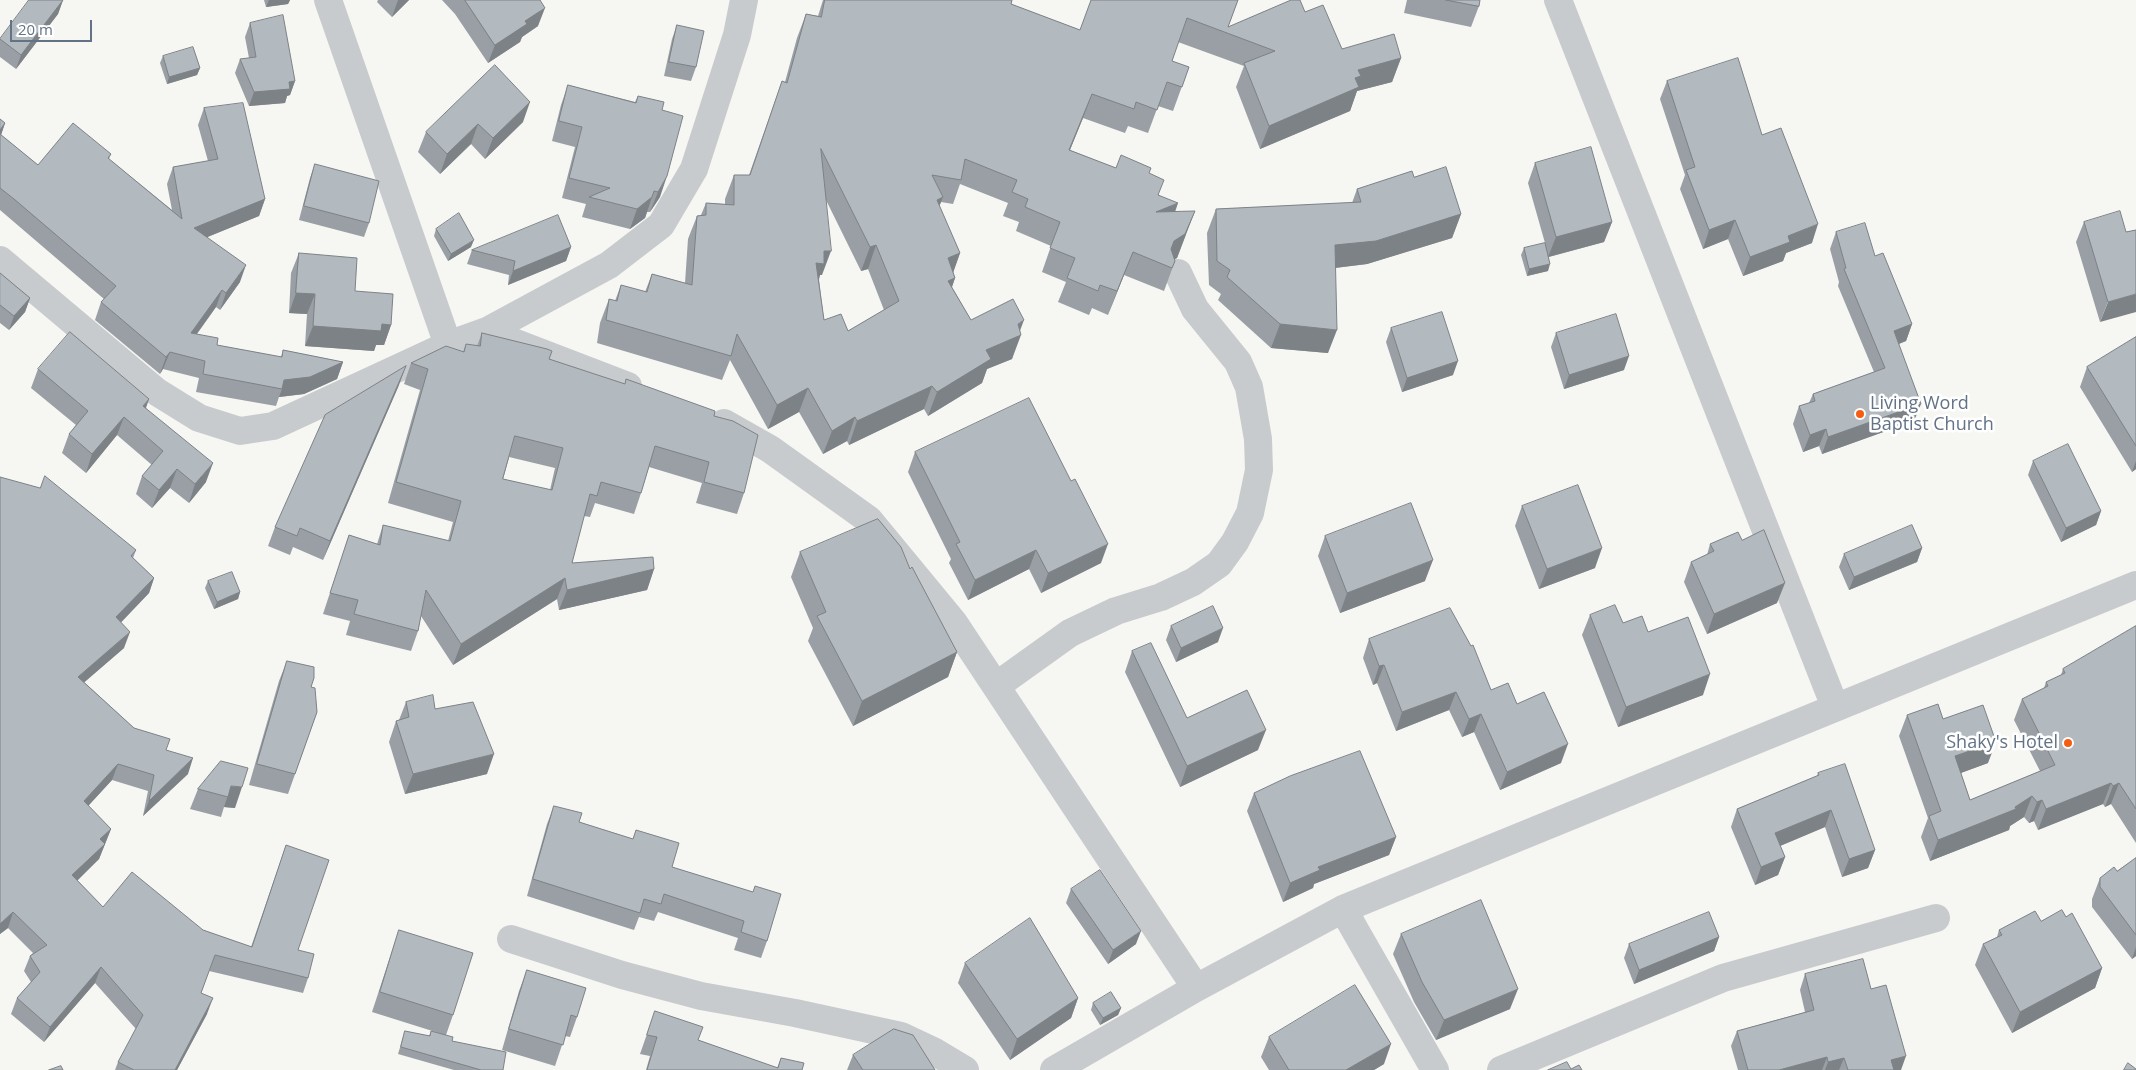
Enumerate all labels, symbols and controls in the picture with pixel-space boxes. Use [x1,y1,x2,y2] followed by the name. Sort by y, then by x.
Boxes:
[12,10,95,42] scale bar
[18,19,53,39] text: 20 m
[1870,393,1994,436] place label: Living Word Baptist Church
[1854,408,1866,420] marker: Living Word Baptist Church
[1946,732,2058,754] place label: Shaky's Hotel
[2062,737,2074,749] marker: Shaky's Hotel

